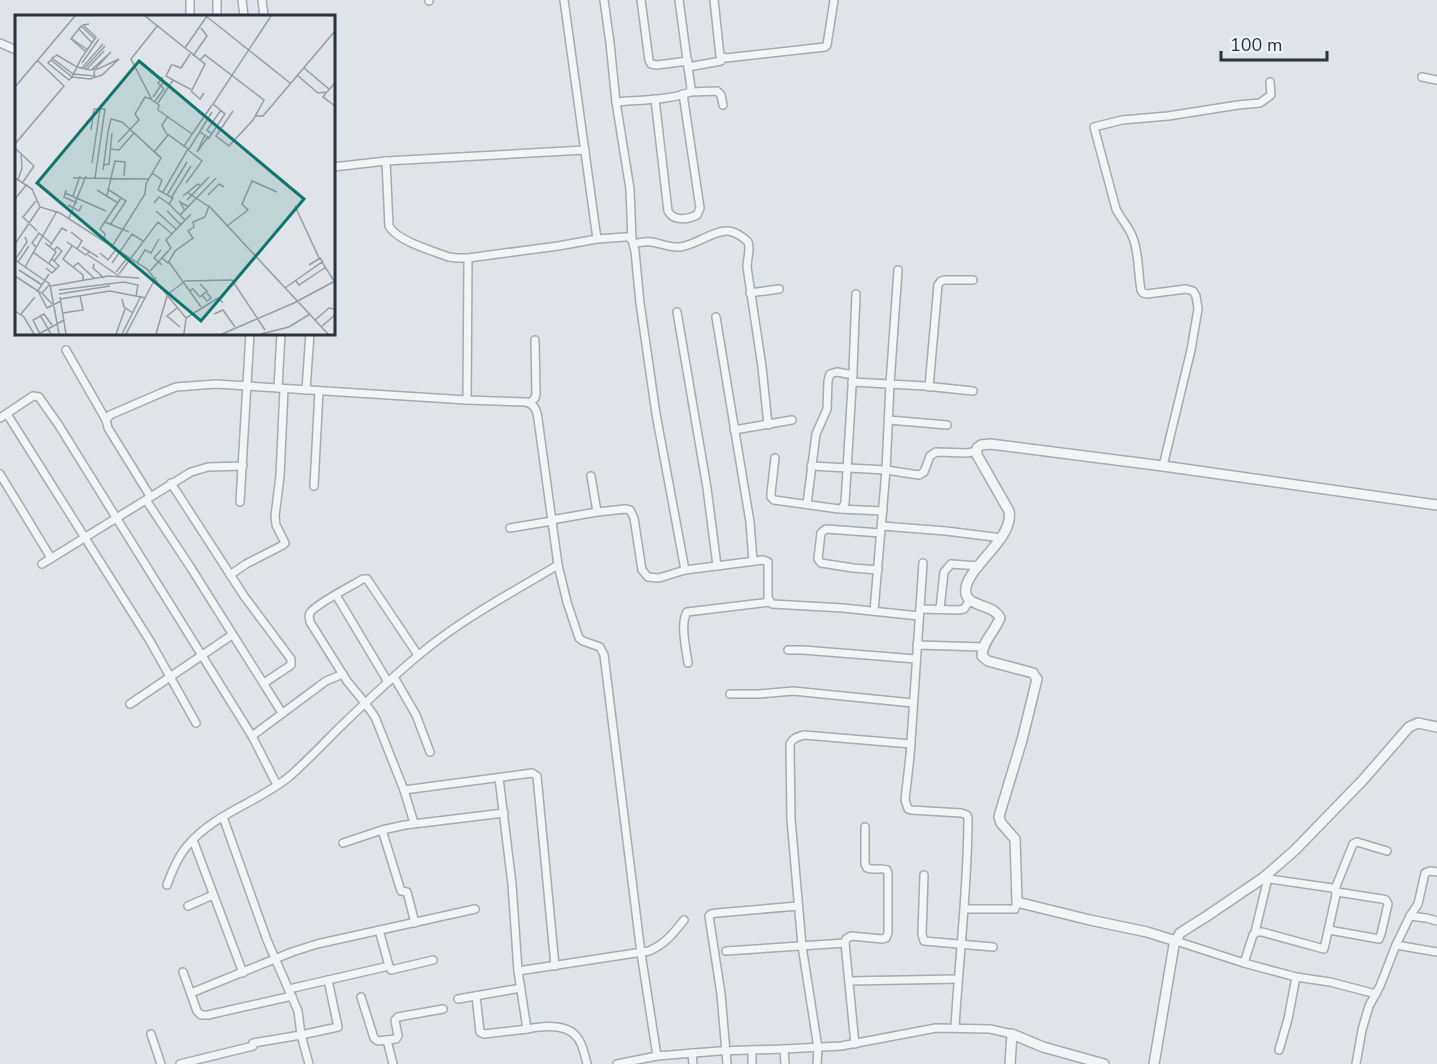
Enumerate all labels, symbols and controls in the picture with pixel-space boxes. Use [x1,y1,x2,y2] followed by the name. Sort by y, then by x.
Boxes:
[15,15,334,334] inset map
[1221,24,1328,62] scale bar
[1230,33,1282,57] text: 100 m

